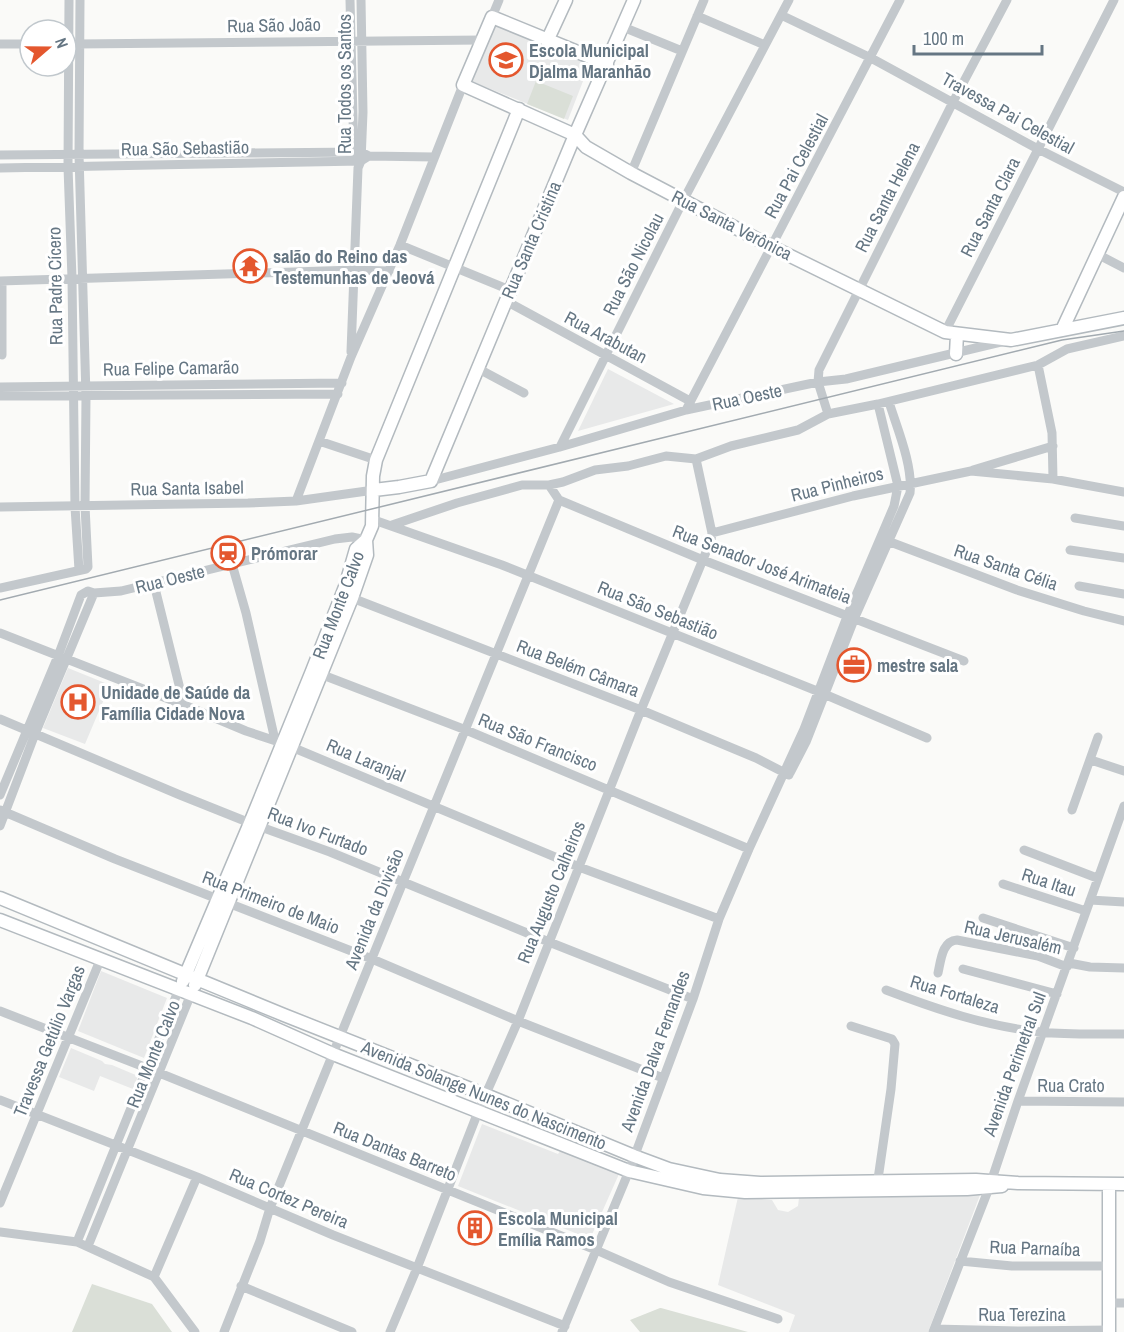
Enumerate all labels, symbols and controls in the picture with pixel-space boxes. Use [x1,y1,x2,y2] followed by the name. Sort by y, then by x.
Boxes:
[227,12,321,38] street label: Rua São João
[332,14,357,154] street label: Rua Todos os Santos
[18,18,78,78] north arrow
[914,18,1042,56] scale bar
[923,26,964,51] text: 100 m
[50,35,74,51] text: N
[529,38,651,84] place label: Escola Municipal Djalma Maranhão
[488,42,524,78] school or university icon: Escola Municipal Djalma Maranhão
[937,66,1079,160] street label: Travessa Pai Celestial
[758,109,834,223] street label: Rua Pai Celestial
[121,134,249,162] street label: Rua São Sebastião
[848,138,926,256] street label: Rua Santa Helena
[954,153,1026,261] street label: Rua Santa Clara
[495,177,567,303] street label: Rua Santa Cristina
[667,184,797,266] street label: Rua Santa Verônica
[597,209,669,319] street label: Rua São Nicolau
[41,227,69,345] street label: Rua Padre Cícero
[273,244,435,290] place label: salão do Reino das Testemunhas de Jeová
[232,248,268,284] temple icon: salão do Reino das Testemunhas de Jeová
[560,305,652,369] street label: Rua Arabutan
[103,354,239,382] street label: Rua Felipe Camarão
[710,377,784,417] street label: Rua Oeste
[788,460,886,508] street label: Rua Pinheiros
[130,475,244,501] street label: Rua Santa Isabel
[669,518,855,610] street label: Rua Senador José Arimateia
[210,535,246,571] station icon: Prómorar
[951,538,1061,596] street label: Rua Santa Célia
[251,541,318,566] place label: Prómorar
[306,547,370,663] street label: Rua Monte Calvo
[133,558,207,600] street label: Rua Oeste
[594,574,722,646] street label: Rua São Sebastião
[513,633,643,703] street label: Rua Belém Câmara
[836,647,872,683] office icon: mestre sala
[877,653,959,678] place label: mestre sala
[101,680,251,726] place label: Unidade de Saúde da Família Cidade Nova
[60,684,96,720] hospital icon: Unidade de Saúde da Família Cidade Nova
[475,707,601,777] street label: Rua São Francisco
[323,732,409,788] street label: Rua Laranjal
[264,800,372,862] street label: Rua Ivo Furtado
[511,817,591,967] street label: Rua Augusto Calheiros
[338,845,410,974] street label: Avenida da Divisão
[1019,861,1079,903] street label: Rua Itau
[199,864,343,940] street label: Rua Primeiro de Maio
[962,914,1064,960] street label: Rua Jerusalém
[7,961,91,1121] street label: Travessa Getúlio Vargas
[614,967,696,1136] street label: Avenida Dalva Fernandes
[907,969,1003,1019] street label: Rua Fortaleza
[976,989,1052,1140] street label: Avenida Perimetral Sul
[120,996,186,1112] street label: Rua Monte Calvo
[357,1034,610,1156] street label: Avenida Solange Nunes do Nascimento
[1037,1073,1105,1098] street label: Rua Crato
[330,1115,460,1187] street label: Rua Dantas Barreto
[226,1162,352,1234] street label: Rua Cortez Pereira
[498,1206,618,1252] place label: Escola Municipal Emília Ramos
[457,1210,493,1246] building icon: Escola Municipal Emília Ramos
[989,1234,1081,1262] street label: Rua Parnaíba
[978,1302,1066,1327] street label: Rua Terezina

